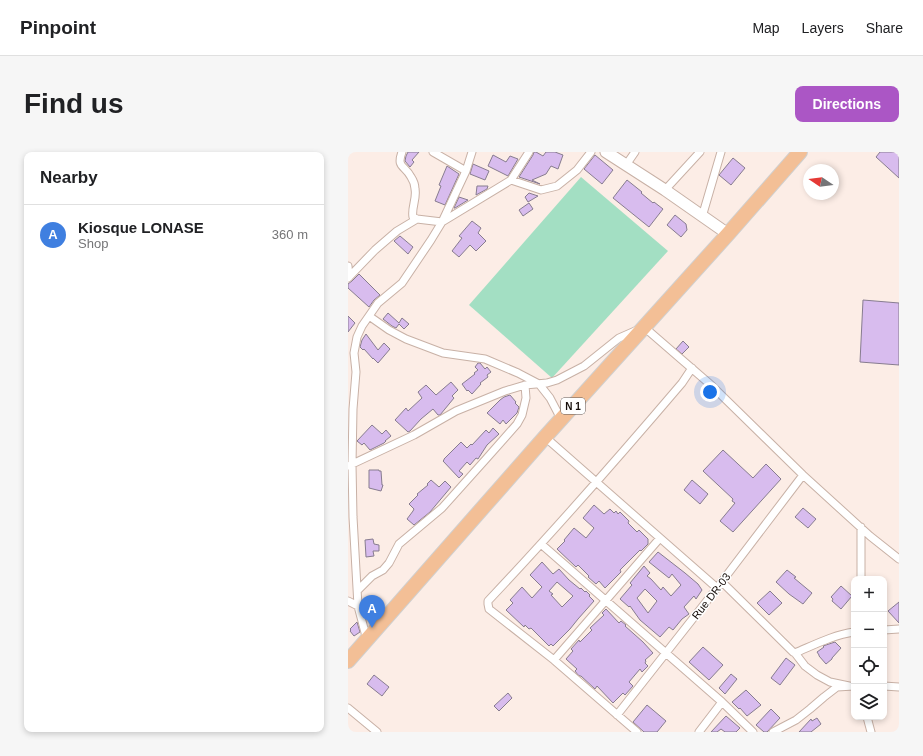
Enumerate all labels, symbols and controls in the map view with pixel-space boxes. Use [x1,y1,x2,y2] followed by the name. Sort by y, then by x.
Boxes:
[20,17,96,38] text: Pinpoint
[752,20,780,36] text: Map
[802,20,844,36] text: Layers
[866,20,903,36] text: Share
[795,86,899,122] button: Directions
[24,88,124,119] text: Find us
[803,164,839,200] north arrow
[40,168,98,187] text: Nearby
[78,219,204,236] text: Kiosque LONASE
[48,227,58,242] text: A
[272,227,308,242] text: 360 m
[78,236,108,251] text: Shop
[700,382,720,402] your location
[561,398,585,414] road number: N 1
[689,571,733,621] street label: Rue DR-03
[851,576,887,720] map controls
[851,576,887,612] button: +
[359,595,385,628] pin: A
[851,612,887,648] button: −
[851,648,887,684] button: locate
[851,684,887,720] button: layers

